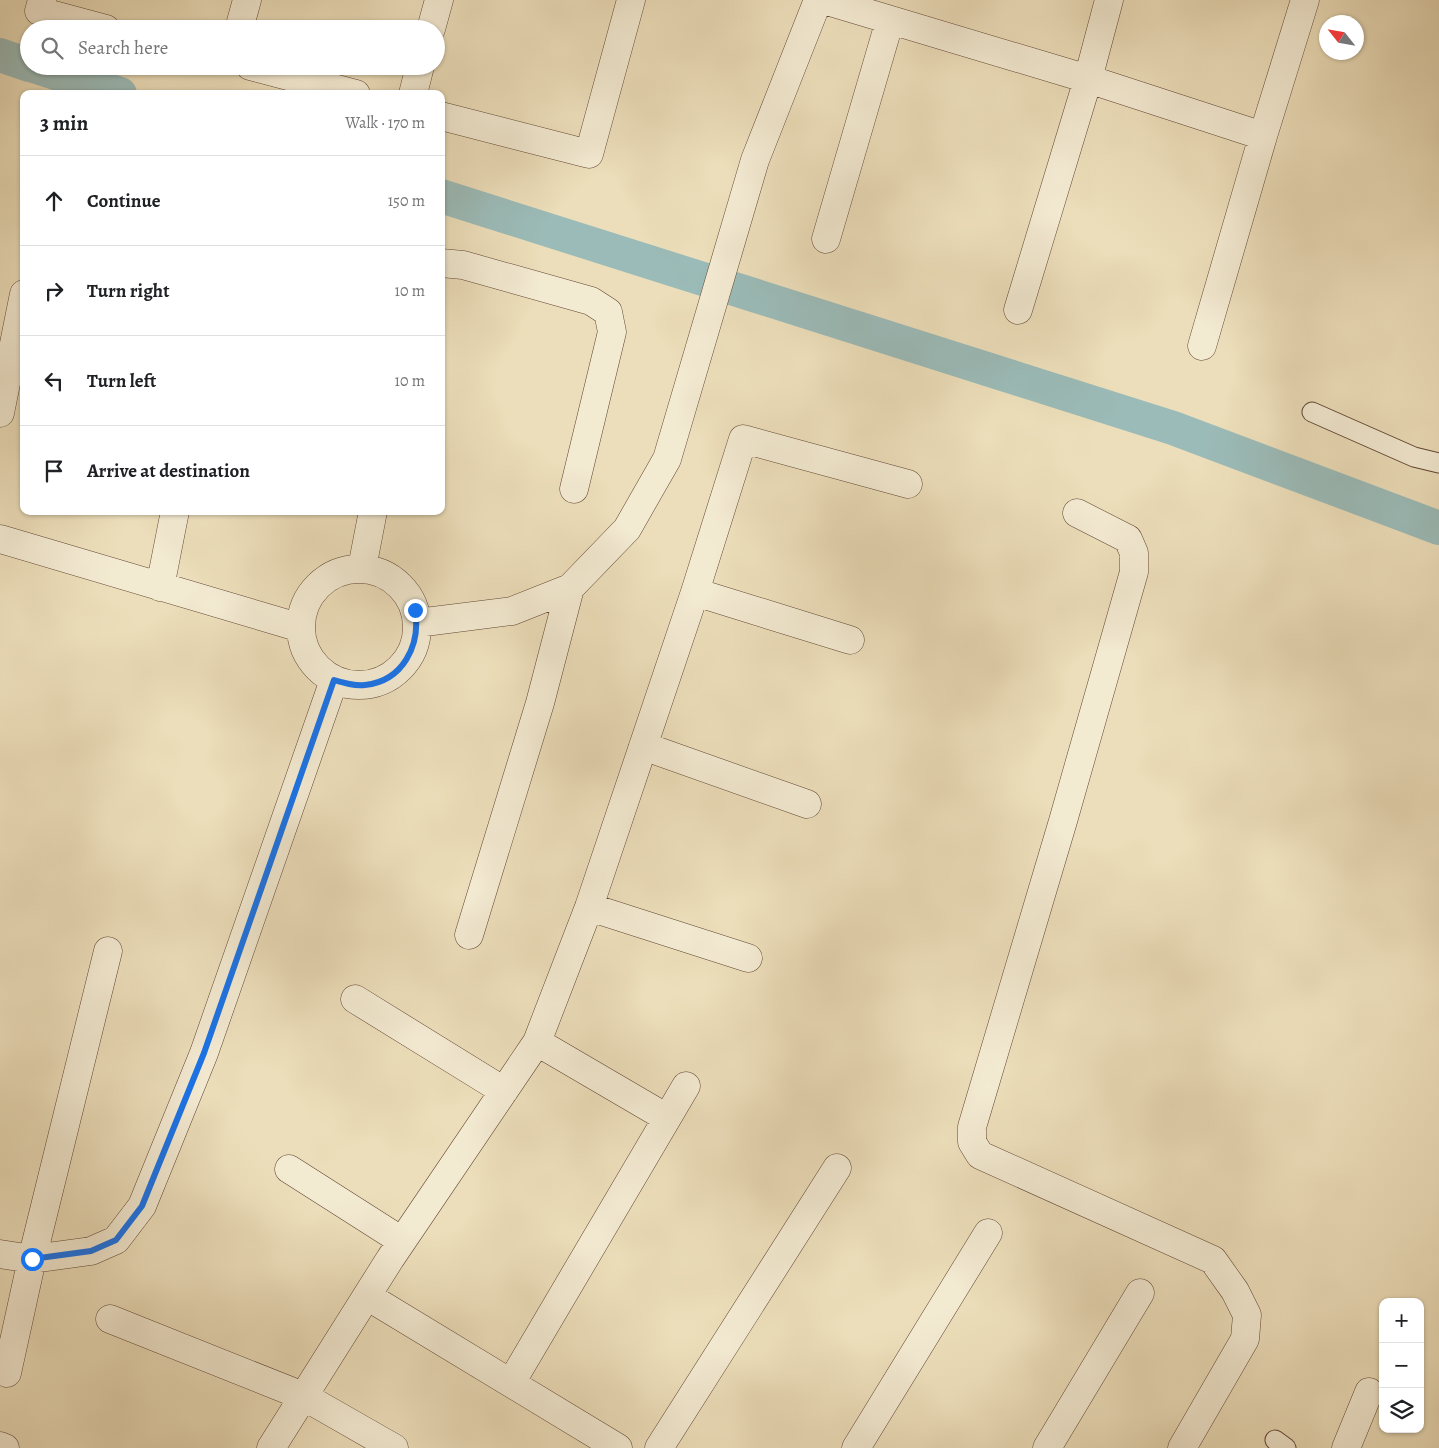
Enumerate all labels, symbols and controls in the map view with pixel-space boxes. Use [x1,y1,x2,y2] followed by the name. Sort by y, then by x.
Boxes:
[1319,15,1364,60] north arrow
[20,20,445,75] search box
[38,34,66,62] icon: search
[78,35,168,61] text: Search here
[40,109,88,137] text: 3 min
[345,112,425,134] text: Walk · 170 m
[40,187,68,215] icon: ahead
[87,188,161,214] text: Continue
[388,190,425,212] text: 150 m
[40,277,68,305] icon: right
[87,278,169,304] text: Turn right
[395,280,425,302] text: 10 m
[40,367,68,395] icon: left
[87,368,156,394] text: Turn left
[395,370,425,392] text: 10 m
[40,457,68,485] icon: arrive
[87,458,250,484] text: Arrive at destination
[404,599,427,622] route end
[21,1248,44,1271] route start
[1379,1298,1424,1433] map controls
[1379,1298,1424,1343] button: +
[1379,1343,1424,1388] button: −
[1379,1388,1424,1433] button: layers

